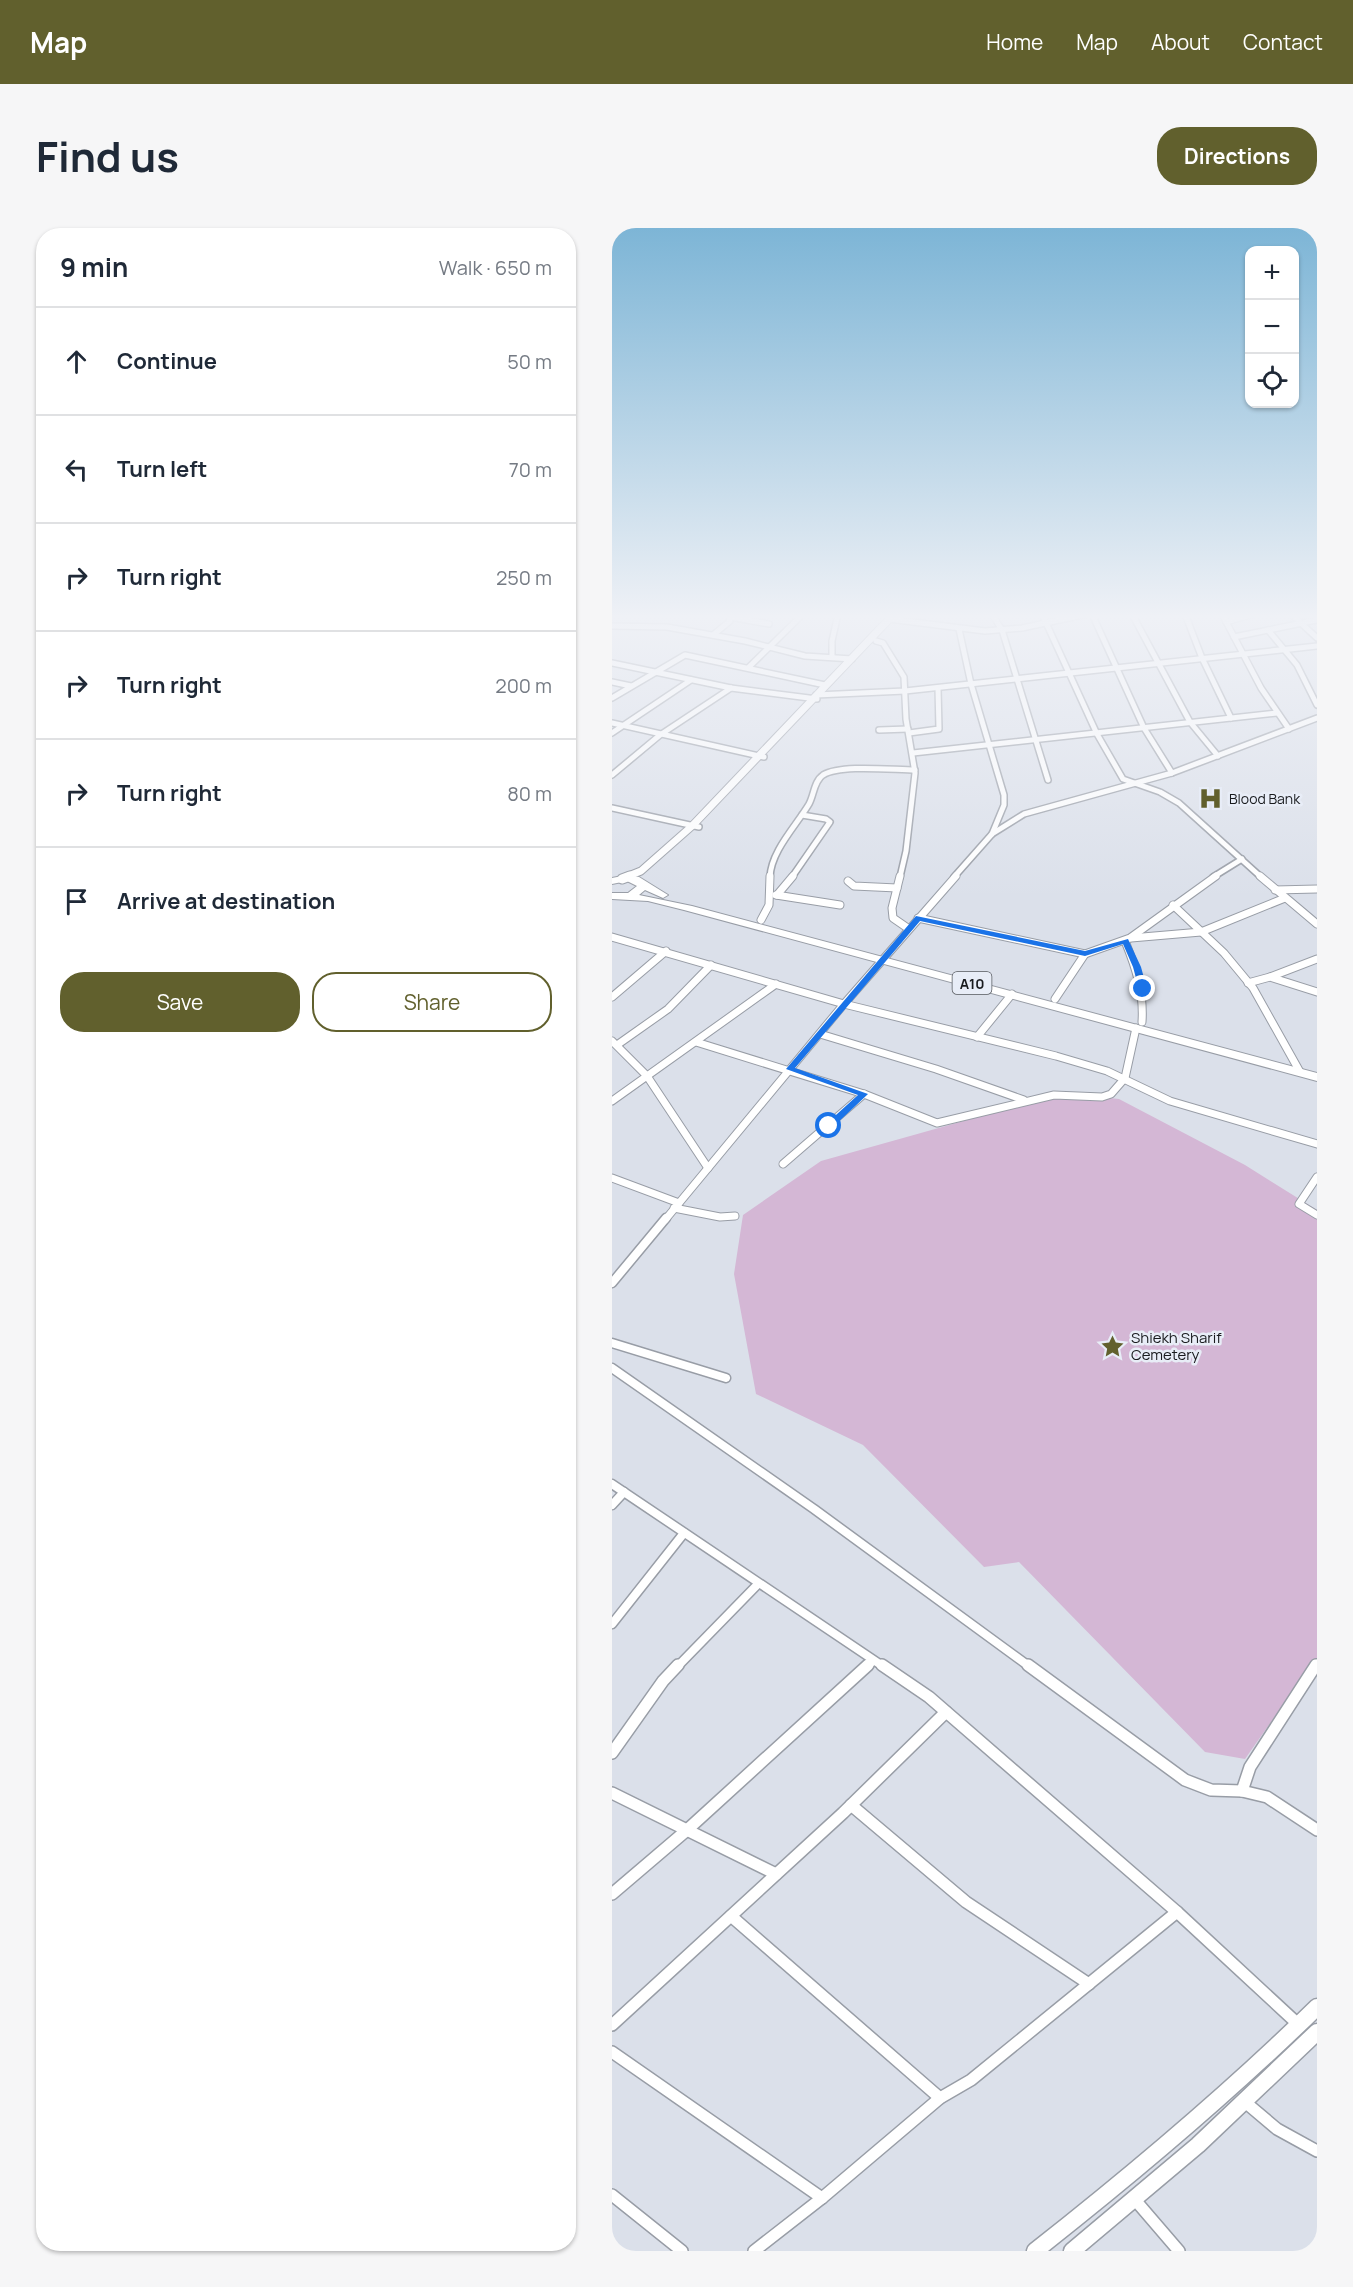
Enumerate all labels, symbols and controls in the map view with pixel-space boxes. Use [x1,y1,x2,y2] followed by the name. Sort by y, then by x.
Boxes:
[30,23,87,61] text: Map
[986,28,1043,56] text: Home
[1076,28,1118,56] text: Map
[1151,28,1210,56] text: About
[1243,28,1323,56] text: Contact
[36,127,179,185] text: Find us
[1157,127,1317,185] button: Directions
[1245,246,1299,408] map controls
[1245,246,1299,300] button: +
[60,249,128,285] text: 9 min
[439,254,552,281] text: Walk · 650 m
[1245,300,1299,354] button: −
[60,345,93,378] icon: ahead
[117,346,217,376] text: Continue
[507,348,552,375] text: 50 m
[1245,354,1299,408] button: locate
[60,453,93,486] icon: left
[117,454,207,484] text: Turn left
[509,456,552,483] text: 70 m
[60,561,93,594] icon: right
[117,562,222,592] text: Turn right
[496,564,552,591] text: 250 m
[60,669,93,702] icon: right
[117,670,222,700] text: Turn right
[495,672,552,699] text: 200 m
[60,777,93,810] icon: right
[117,778,222,808] text: Turn right
[507,780,552,807] text: 80 m
[1198,785,1224,811] hospital icon: Blood Bank
[1229,789,1301,808] place label: Blood Bank
[60,885,93,918] icon: arrive
[117,886,335,916] text: Arrive at destination
[60,972,300,1032] button: Save
[312,972,552,1032] button: Share
[952,972,992,994] road number: A10
[1129,975,1155,1001] route end
[815,1112,841,1138] route start
[1131,1327,1222,1365] place label: Shiekh Sharif Cemetery
[1100,1333,1126,1359] place icon: Shiekh Sharif Cemetery

